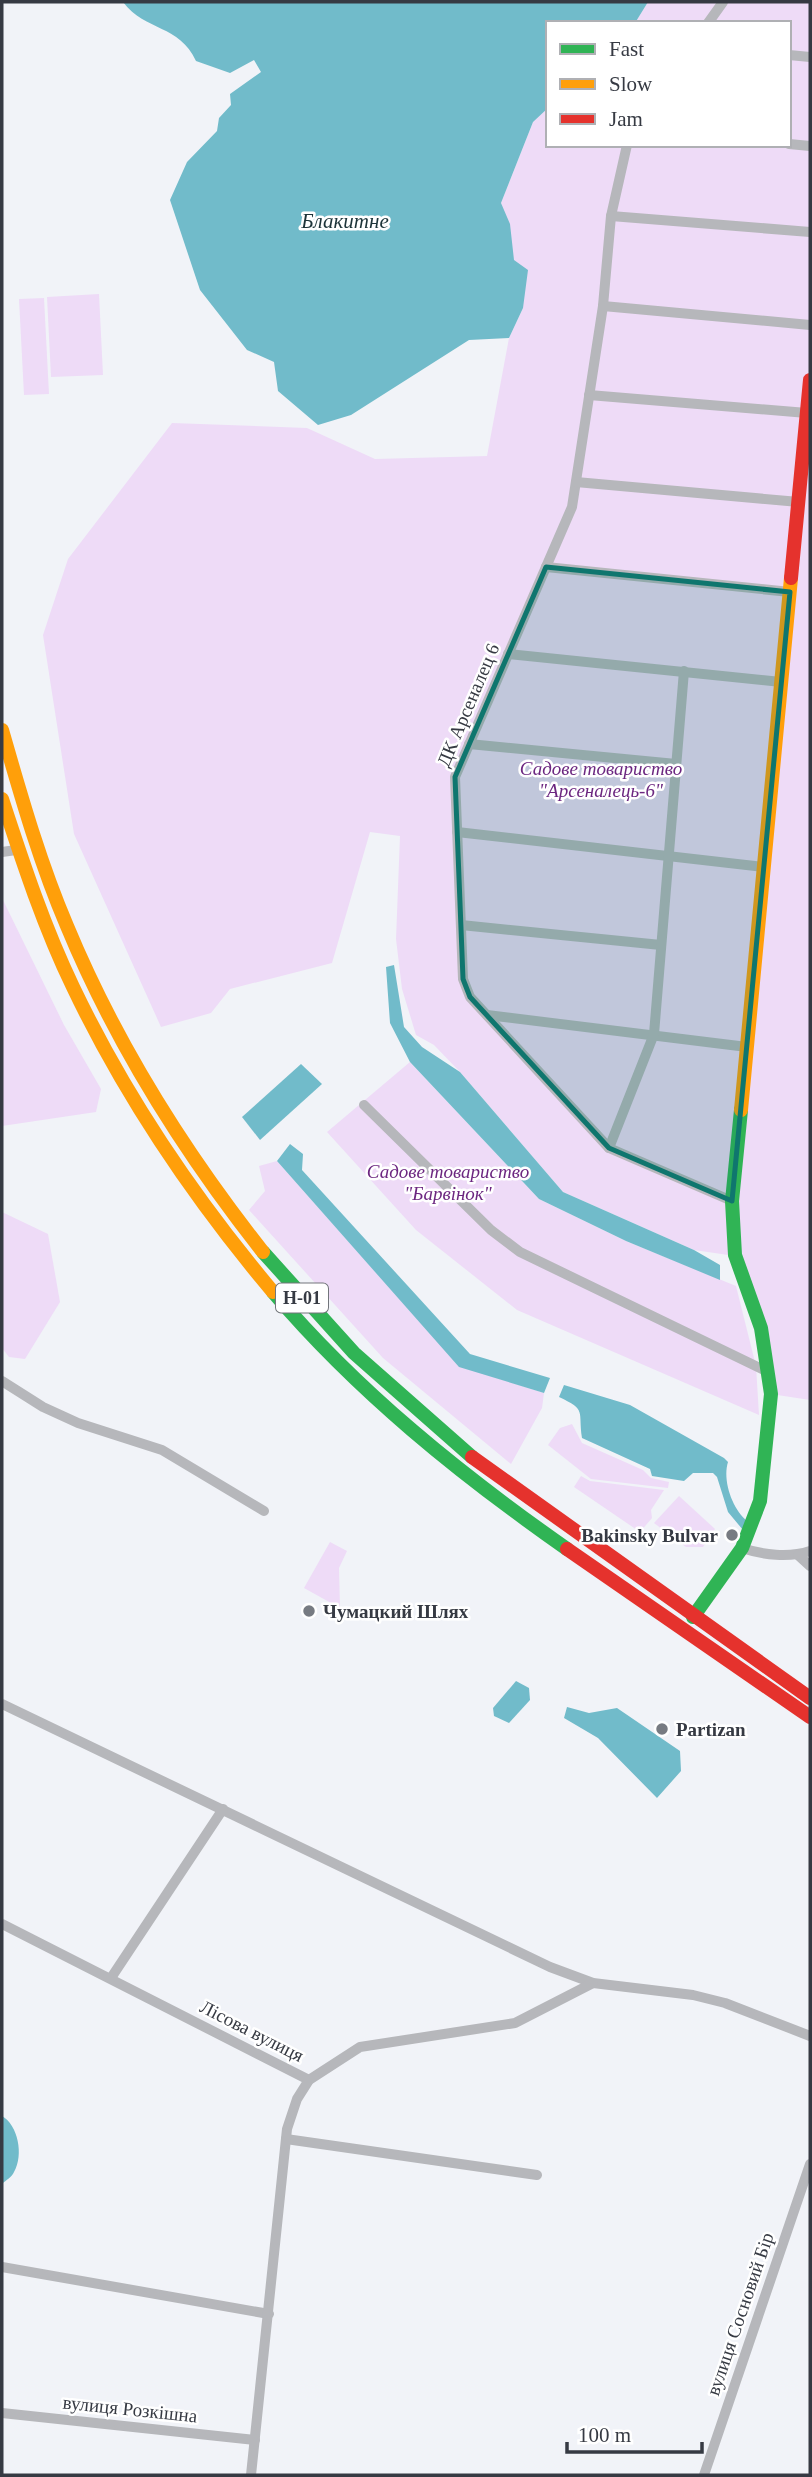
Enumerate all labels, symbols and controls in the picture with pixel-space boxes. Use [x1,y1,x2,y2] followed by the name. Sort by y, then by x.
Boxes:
[546,21,791,147] legend
[609,37,644,61] text: Fast
[609,72,653,96] text: Slow
[609,107,643,131] text: Jam
[300,209,389,233] water label: Блакитне
[433,640,503,770] street label: ДК Арсеналец 6
[520,758,682,801] park label: Садове товариство "Арсеналець-6"
[367,1161,529,1204] park label: Садове товариство "Барвінок"
[276,1283,328,1312] road number: Н-01
[581,1525,719,1546] place label: Bakinsky Bulvar
[724,1527,740,1543] marker: Bakinsky Bulvar
[323,1601,469,1622] place label: Чумацкий Шлях
[301,1603,317,1619] marker: Чумацкий Шлях
[676,1719,746,1740] place label: Partizan
[654,1721,670,1737] marker: Partizan
[197,1996,308,2066] street label: Лісова вулиця
[702,2230,778,2398] street label: вулиця Сосновий Бір
[62,2391,199,2427] street label: вулиця Розкішна
[567,2410,702,2454] scale bar
[578,2423,631,2447] text: 100 m

